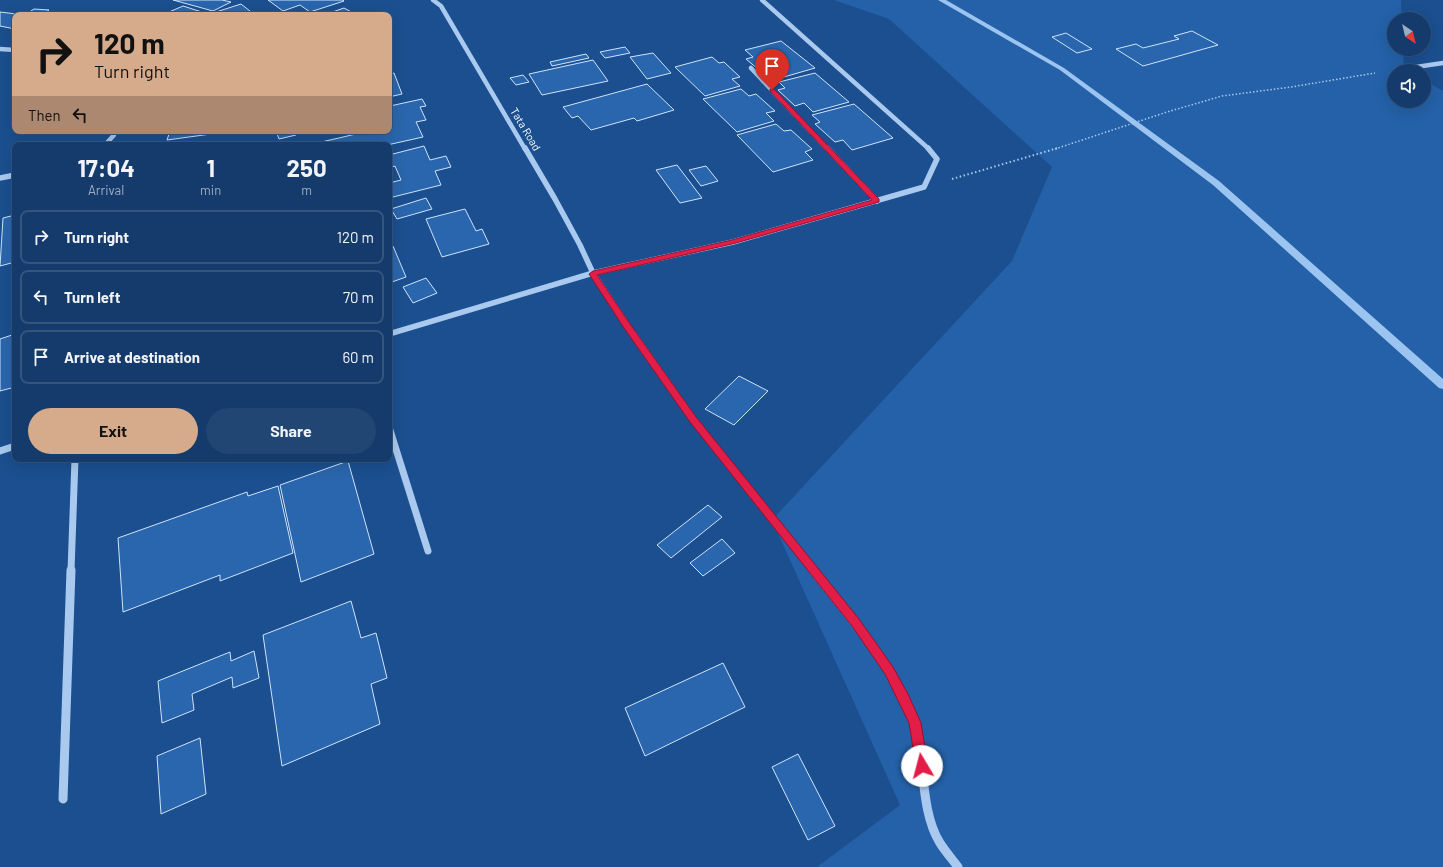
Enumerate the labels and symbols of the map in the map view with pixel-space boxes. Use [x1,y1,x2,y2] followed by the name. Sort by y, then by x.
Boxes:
[1387,12,1431,56] north arrow
[755,49,789,90] pin
[508,105,544,153] street label: Tata Road
[901,745,943,787] position arrow

